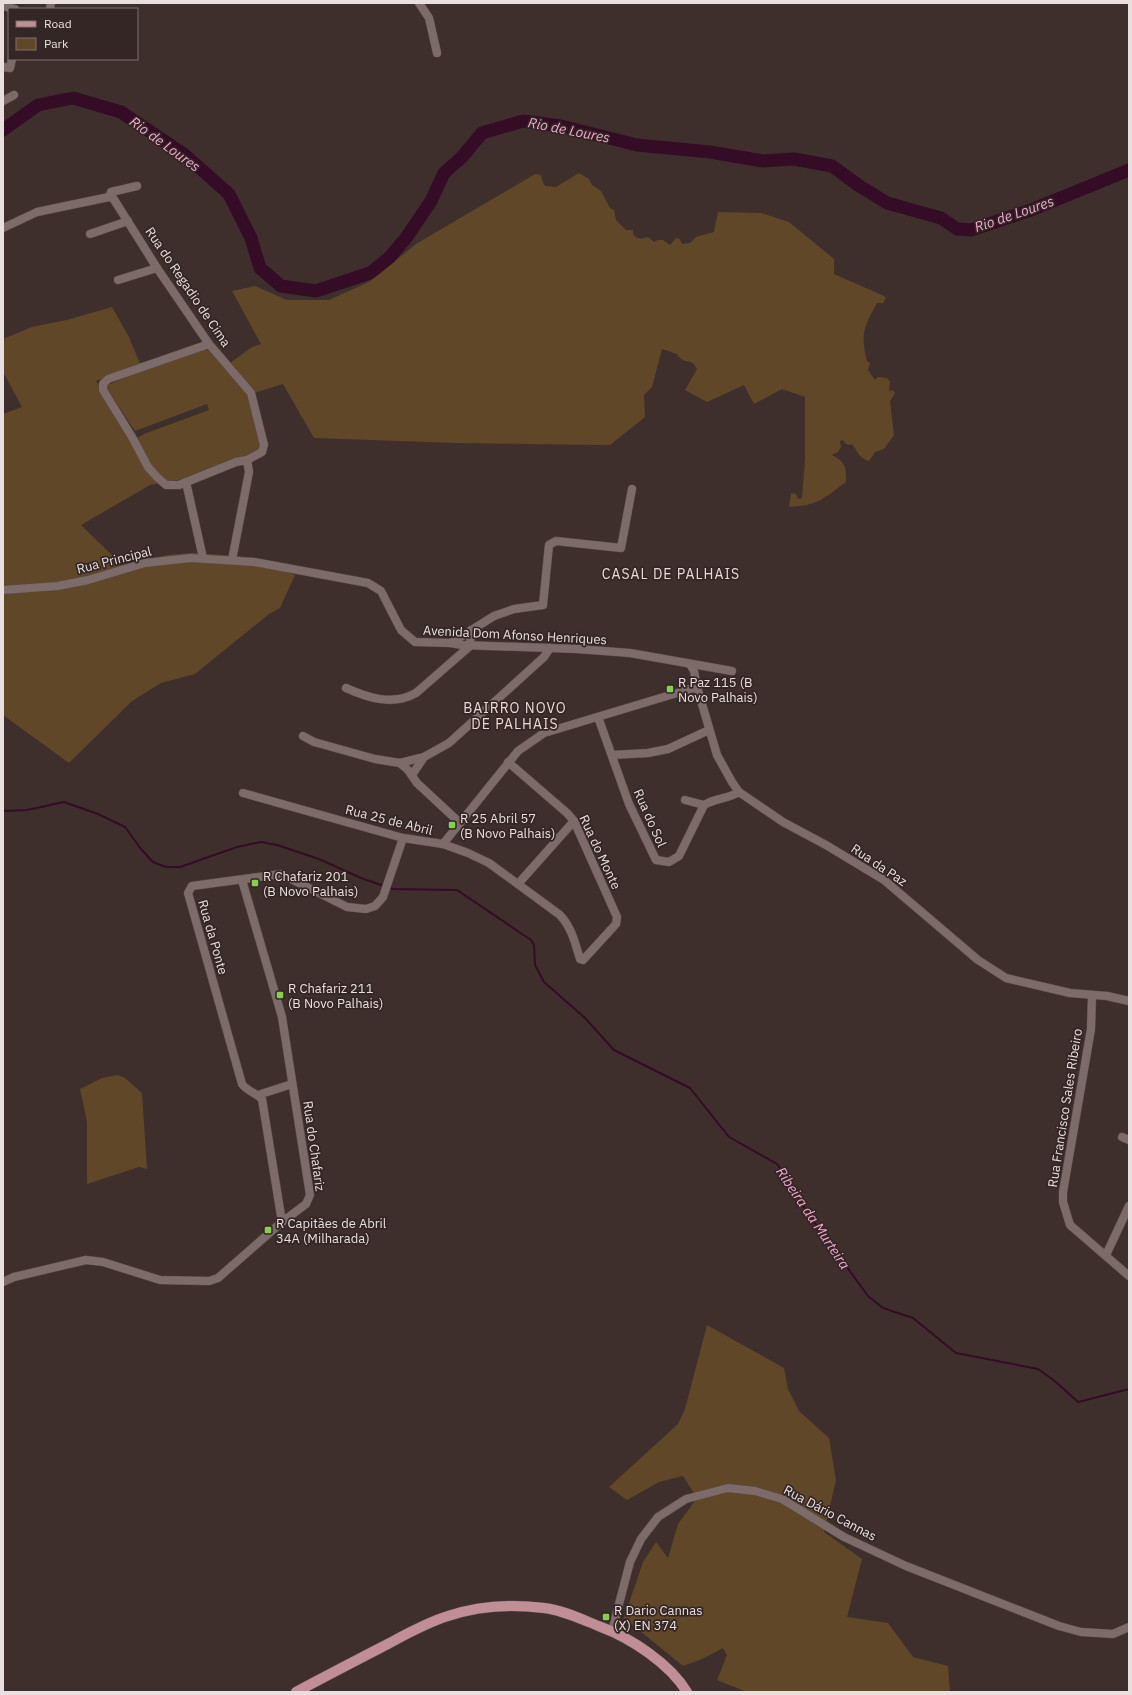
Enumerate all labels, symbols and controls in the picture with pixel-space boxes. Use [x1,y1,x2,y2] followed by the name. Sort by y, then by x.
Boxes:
[8,8,138,60] legend
[44,16,72,31] text: Road
[44,36,69,51] text: Park
[126,112,204,176] water label: Rio de Loures
[527,113,612,147] water label: Rio de Loures
[972,192,1057,236] water label: Rio de Loures
[141,224,235,350] street label: Rua do Regadio de Cima
[75,542,154,578] street label: Rua Principal
[602,565,740,583] district label: CASAL DE PALHAIS
[423,622,607,648] street label: Avenida Dom Afonso Henriques
[678,674,758,706] place label: R Paz 115 (B Novo Palhais)
[665,684,675,694] marker: R Paz 115 (B Novo Palhais)
[463,699,567,733] district label: BAIRRO NOVO DE PALHAIS
[630,786,671,850] street label: Rua do Sol
[343,801,435,839] street label: Rua 25 de Abril
[460,810,555,842] place label: R 25 Abril 57 (B Novo Palhais)
[575,812,625,892] street label: Rua do Monte
[447,820,457,830] marker: R 25 Abril 57 (B Novo Palhais)
[848,840,910,890] street label: Rua da Paz
[263,868,358,900] place label: R Chafariz 201 (B Novo Palhais)
[250,878,260,888] marker: R Chafariz 201 (B Novo Palhais)
[194,898,232,976] street label: Rua da Ponte
[288,980,383,1012] place label: R Chafariz 211 (B Novo Palhais)
[275,990,285,1000] marker: R Chafariz 211 (B Novo Palhais)
[1044,1027,1086,1189] street label: Rua Francisco Sales Ribeiro
[299,1100,329,1192] street label: Rua do Chafariz
[772,1163,854,1273] water label: Ribeira da Murteira
[276,1215,387,1247] place label: R Capitães de Abril 34A (Milharada)
[263,1225,273,1235] marker: R Capitães de Abril 34A (Milharada)
[781,1481,879,1545] street label: Rua Dário Cannas
[614,1602,702,1634] place label: R Dario Cannas (X) EN 374
[601,1612,611,1622] marker: R Dario Cannas (X) EN 374

